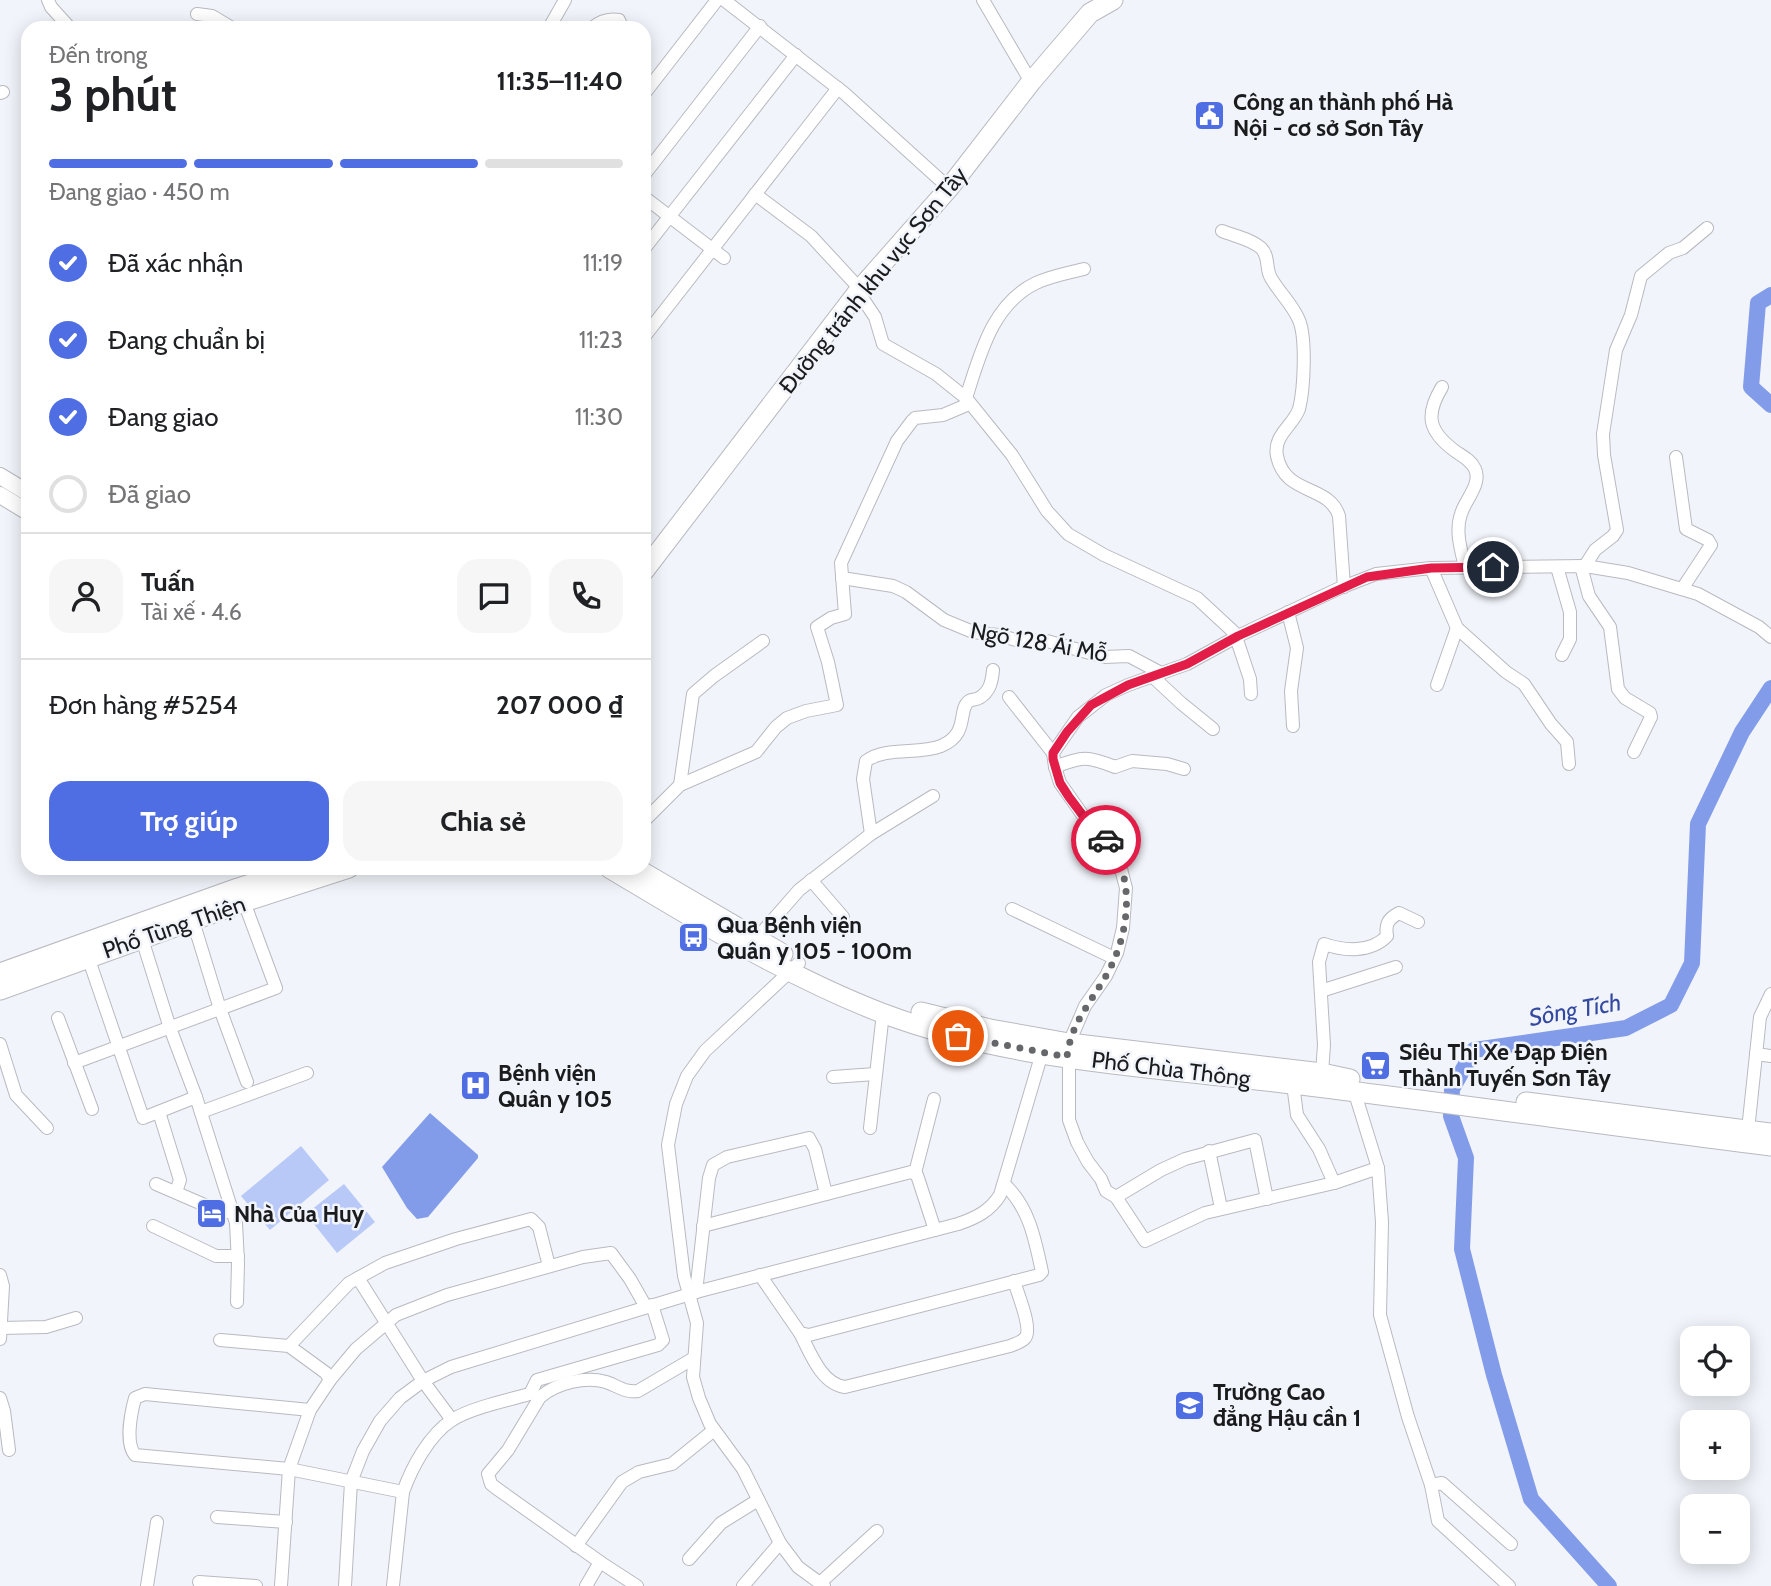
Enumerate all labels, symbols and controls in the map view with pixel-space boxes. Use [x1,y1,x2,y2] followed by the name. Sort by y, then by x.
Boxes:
[49,41,147,69] text: Đến trong
[497,65,623,97] text: 11:35–11:40
[49,67,177,123] text: 3 phút
[1233,88,1454,142] place label: Công an thành phố Hà Nội - cơ sở Sơn Tây
[1193,98,1227,132] public building icon: Công an thành phố Hà Nội - cơ sở Sơn Tây
[773,161,973,399] street label: Đường tránh khu vực Sơn Tây
[49,178,230,206] text: Đang giao · 450 m
[49,244,87,282] icon: check
[108,247,243,279] text: Đã xác nhận
[583,249,623,277] text: 11:19
[49,321,87,359] icon: check
[108,324,265,356] text: Đang chuẩn bị
[579,326,623,354] text: 11:23
[49,398,87,436] icon: check
[108,401,219,433] text: Đang giao
[575,403,623,431] text: 11:30
[108,478,191,510] text: Đã giao
[1463,537,1523,597] pin
[1474,548,1512,586] icon: home
[49,559,123,633] button: person
[457,559,531,633] button: chat
[549,559,623,633] button: phone
[141,566,195,598] text: Tuấn
[141,598,242,626] text: Tài xế · 4.6
[968,615,1110,668] street label: Ngõ 128 Ái Mỗ
[49,689,238,721] text: Đơn hàng #5254
[496,689,623,721] text: 207 000 ₫
[49,781,329,861] button: Trợ giúp
[343,781,623,861] button: Chia sẻ
[1071,805,1141,875] courier
[1087,821,1125,859] icon: car
[99,889,249,965] street label: Phố Tùng Thiện
[717,911,912,965] place label: Qua Bệnh viện Quân y 105 - 100m
[677,921,711,955] bus stop icon: Qua Bệnh viện Quân y 105 - 100m
[1527,987,1623,1032] water label: Sông Tích
[928,1006,988,1066] pin
[939,1017,977,1055] icon: bag
[1399,1038,1611,1092] place label: Siêu Thị Xe Đạp Điện Thành Tuyến Sơn Tây
[1090,1045,1253,1093] street label: Phố Chùa Thông
[1359,1048,1393,1082] supermarket icon: Siêu Thị Xe Đạp Điện Thành Tuyến Sơn Tây
[498,1059,612,1113] place label: Bệnh viện Quân y 105
[458,1069,492,1103] hospital icon: Bệnh viện Quân y 105
[194,1197,228,1231] hotel icon: Nhà Của Huy
[234,1200,365,1228] place label: Nhà Của Huy
[1680,1326,1750,1564] map controls
[1680,1326,1750,1396] button: locate
[1213,1378,1361,1432] place label: Trường Cao đẳng Hậu cần 1
[1173,1388,1207,1422] school or university icon: Trường Cao đẳng Hậu cần 1
[1680,1410,1750,1480] button: +
[1680,1494,1750,1564] button: −

